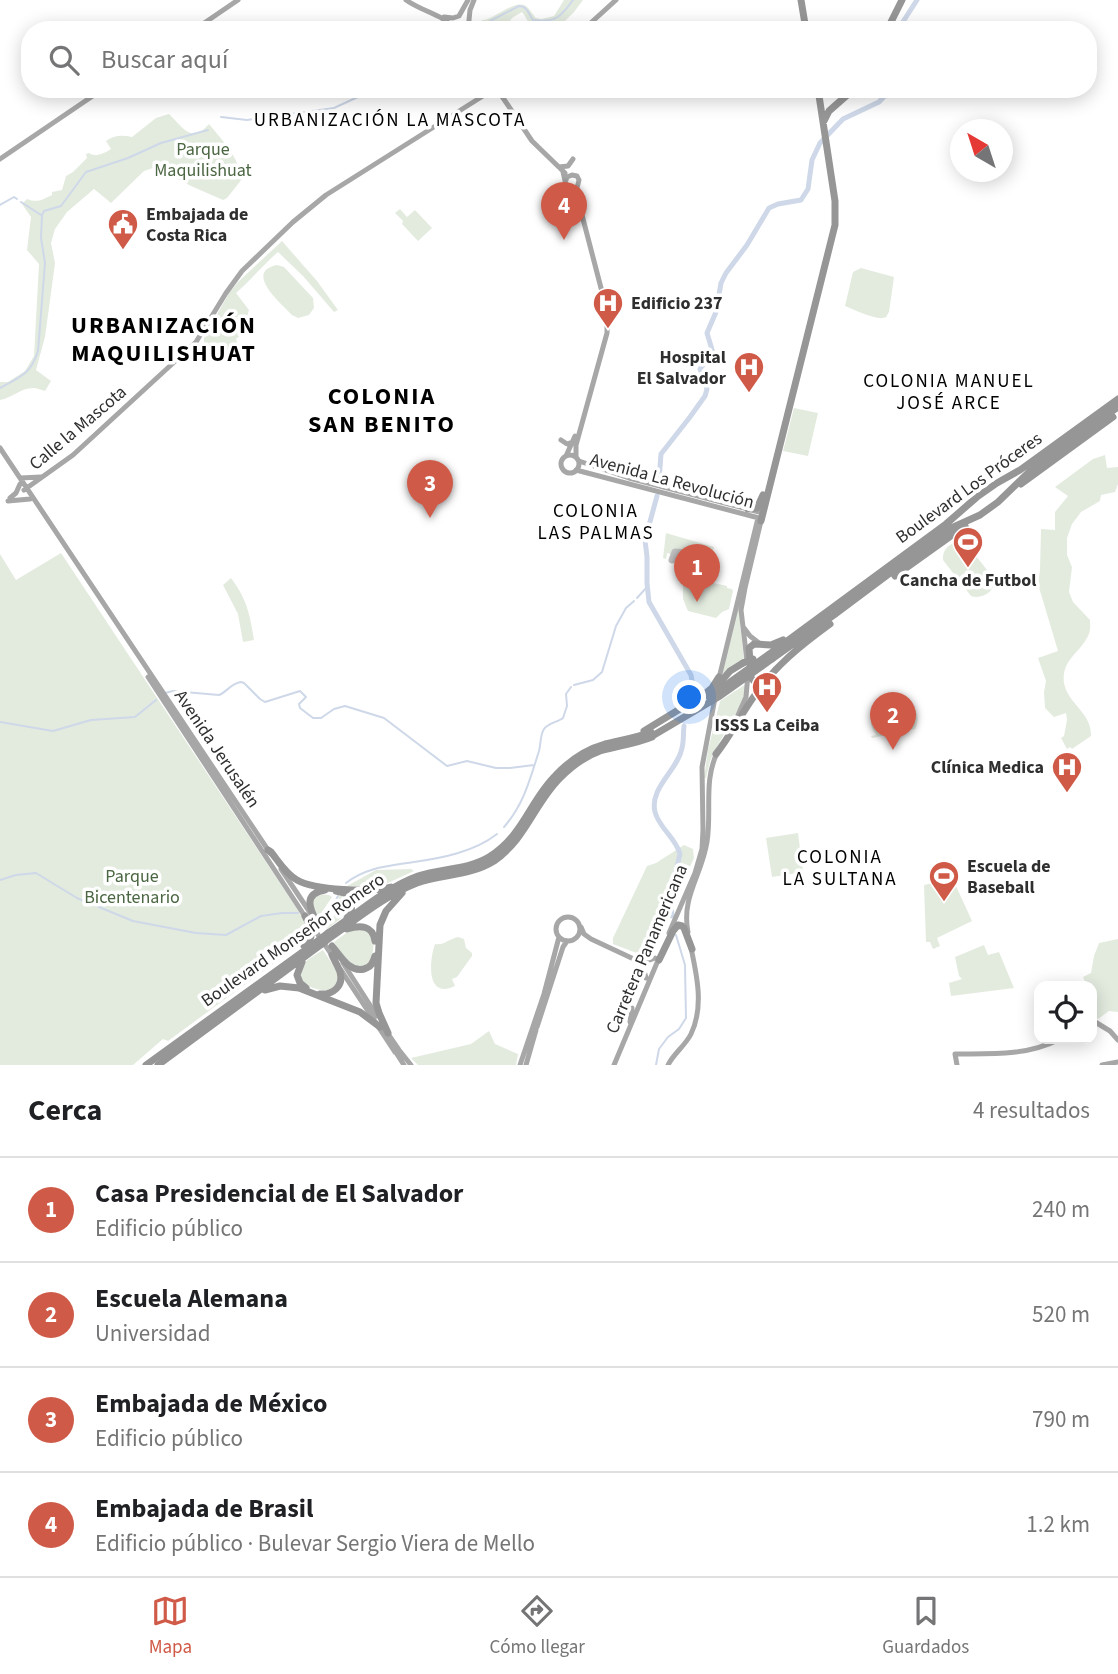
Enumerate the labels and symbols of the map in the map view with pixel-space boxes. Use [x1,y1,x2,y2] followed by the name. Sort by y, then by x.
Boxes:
[254,107,526,134] district label: URBANIZACIÓN LA MASCOTA
[950,119,1013,182] north arrow
[154,137,252,183] park label: Parque Maquilishuat
[541,182,587,240] pin: 4
[146,202,248,248] place label: Embajada de Costa Rica
[106,207,140,251] public building icon: Embajada de Costa Rica
[591,286,625,330] hospital icon: Edificio 237
[631,291,723,316] place label: Edificio 237
[71,308,257,371] district label: URBANIZACIÓN MAQUILISHUAT
[637,345,727,391] place label: Hospital El Salvador
[732,350,766,394] hospital icon: Hospital El Salvador
[863,368,1035,417] district label: COLONIA MANUEL JOSÉ ARCE
[308,379,456,442] district label: COLONIA SAN BENITO
[24,380,132,476] street label: Calle la Mascota
[891,426,1047,550] street label: Boulevard Los Próceres
[587,447,757,515] street label: Avenida La Revolución
[407,460,453,518] pin: 3
[537,498,655,547] district label: COLONIA LAS PALMAS
[951,525,985,569] sports icon: Cancha de Futbol
[674,544,720,602] pin: 1
[900,568,1036,593] place label: Cancha de Futbol
[750,670,784,714] hospital icon: ISSS La Ceiba
[672,680,706,714] your location
[168,685,266,813] street label: Avenida Jerusalén
[870,692,916,750] pin: 2
[714,713,820,738] place label: ISSS La Ceiba
[1050,750,1084,794] hospital icon: Clínica Medica
[931,755,1044,780] place label: Clínica Medica
[782,844,898,893] district label: COLONIA LA SULTANA
[967,854,1051,900] place label: Escuela de Baseball
[927,859,961,903] sports icon: Escuela de Baseball
[600,861,694,1037] street label: Carretera Panamericana
[84,864,180,910] park label: Parque Bicentenario
[196,867,390,1013] street label: Boulevard Monseñor Romero

